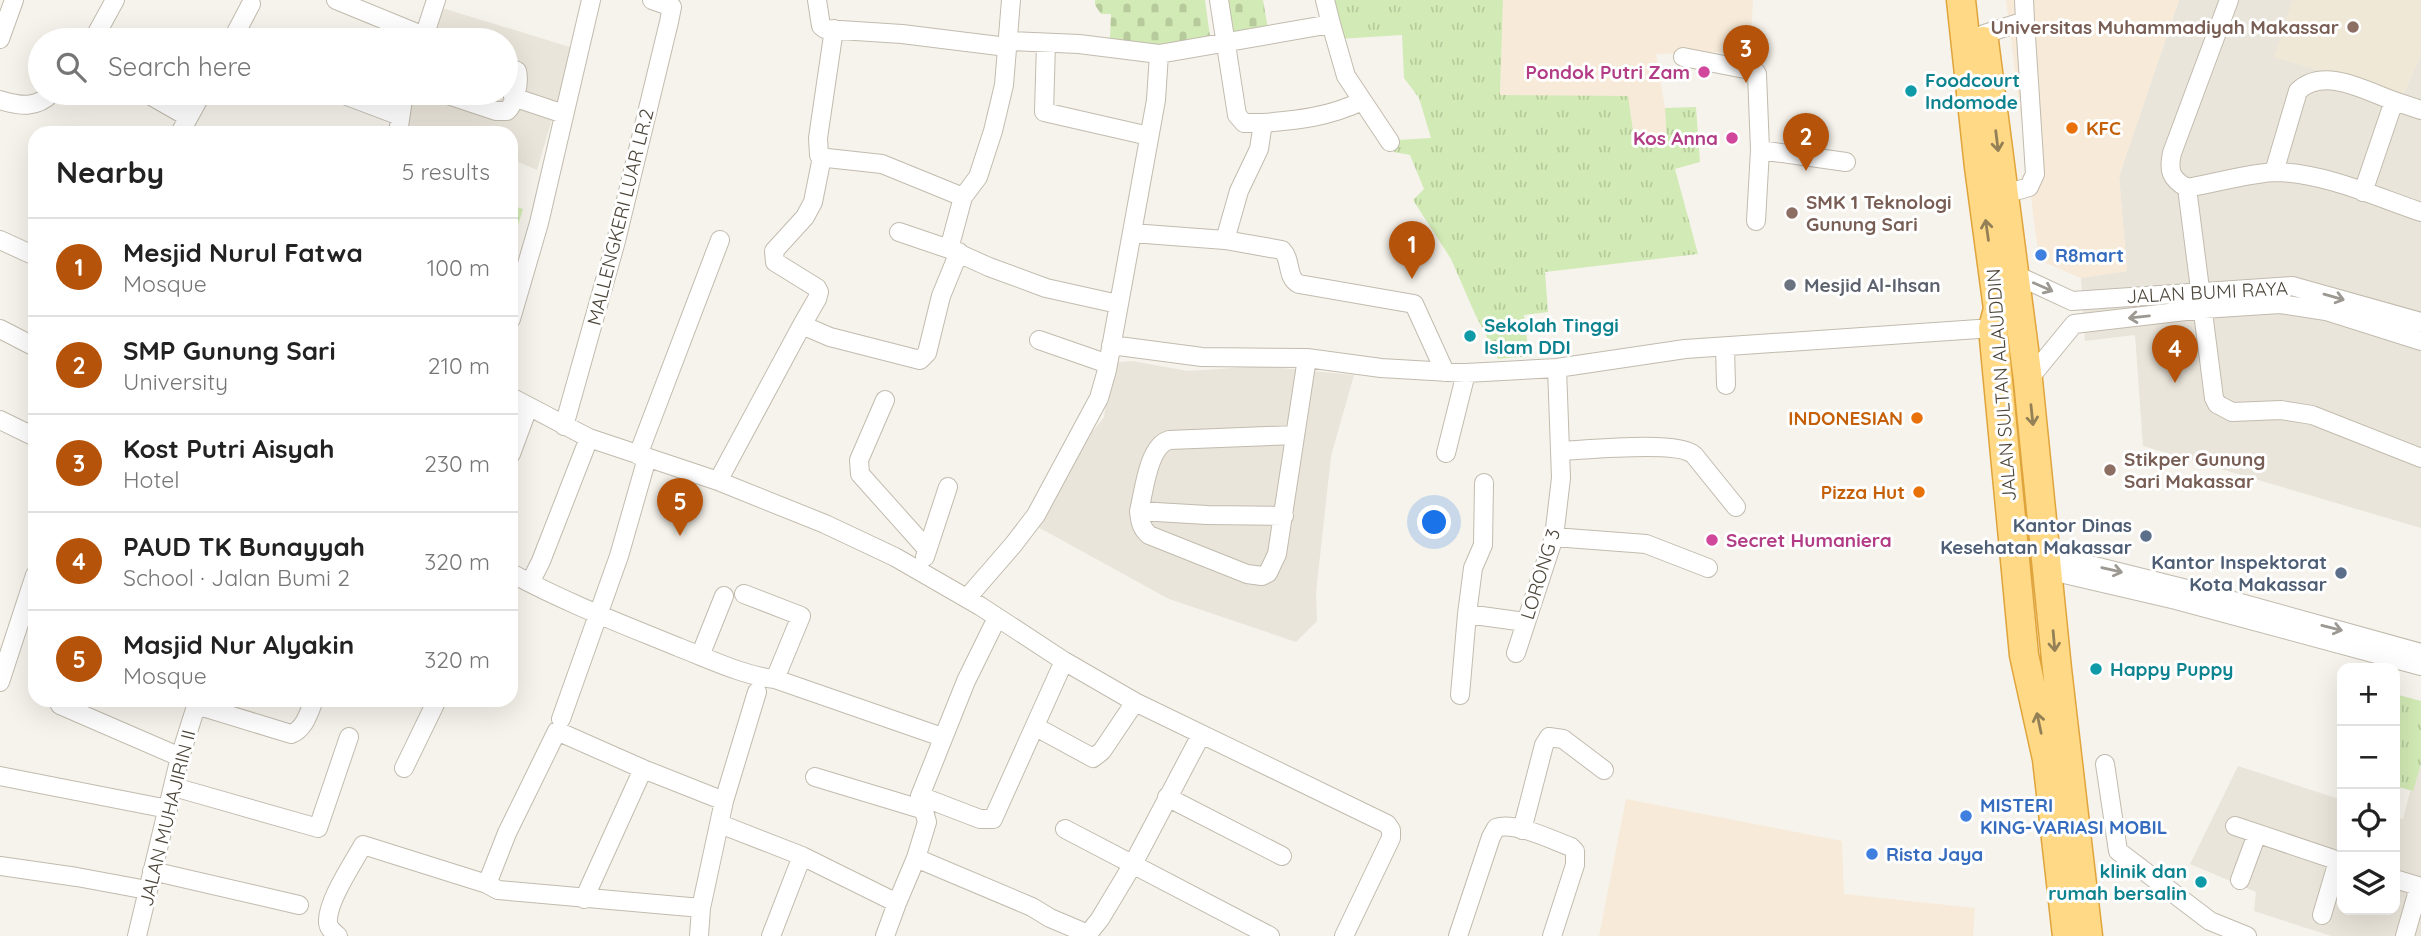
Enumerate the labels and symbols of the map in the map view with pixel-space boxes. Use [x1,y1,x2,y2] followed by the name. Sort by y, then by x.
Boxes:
[1990,15,2339,39] place label: Universitas Muhammadiyah Makassar
[2345,19,2361,35] marker: Universitas Muhammadiyah Makassar
[1723,25,1769,83] pin: 3
[1526,60,1690,84] place label: Pondok Putri Zam
[1696,64,1712,80] marker: Pondok Putri Zam
[1925,68,2020,114] place label: Foodcourt Indomode
[1903,83,1919,99] marker: Foodcourt Indomode
[581,106,659,328] street label: MALLENGKERI LUAR LR.2
[1783,113,1829,171] pin: 2
[2086,116,2121,140] place label: KFC
[2064,120,2080,136] marker: KFC
[1633,126,1718,150] place label: Kos Anna
[1991,129,2004,152] one-way arrow
[1724,130,1740,146] marker: Kos Anna
[1806,190,1952,236] place label: SMK 1 Teknologi Gunung Sari
[1784,205,1800,221] marker: SMK 1 Teknologi Gunung Sari
[1981,219,1994,242] one-way arrow
[1389,221,1435,279] pin: 1
[2055,243,2124,267] place label: R8mart
[2033,247,2049,263] marker: R8mart
[1981,268,2021,502] street label: JALAN SULTAN ALAUDDIN
[1804,273,1941,297] place label: Mesjid Al-Ihsan
[2125,276,2289,308] street label: JALAN BUMI RAYA
[1782,277,1798,293] marker: Mesjid Al-Ihsan
[2032,281,2053,295] one-way arrow
[2323,291,2345,304] one-way arrow
[2128,310,2151,323] one-way arrow
[1484,313,1619,359] place label: Sekolah Tinggi Islam DDI
[2152,325,2198,383] pin: 4
[1462,328,1478,344] marker: Sekolah Tinggi Islam DDI
[2026,403,2039,426] one-way arrow
[1788,406,1903,430] place label: INDONESIAN
[1909,410,1925,426] marker: INDONESIAN
[2124,447,2265,493] place label: Stikper Gunung Sari Makassar
[2102,462,2118,478] marker: Stikper Gunung Sari Makassar
[657,478,703,536] pin: 5
[1821,480,1905,504] place label: Pizza Hut
[1911,484,1927,500] marker: Pizza Hut
[1417,505,1451,539] your location
[1940,513,2132,559] place label: Kantor Dinas Kesehatan Makassar
[1515,526,1565,622] street label: LORONG 3
[1726,528,1892,552] place label: Secret Humaniera
[2138,528,2154,544] marker: Kantor Dinas Kesehatan Makassar
[1704,532,1720,548] marker: Secret Humaniera
[2151,550,2327,596] place label: Kantor Inspektorat Kota Makassar
[2100,564,2123,577] one-way arrow
[2333,565,2349,581] marker: Kantor Inspektorat Kota Makassar
[2320,622,2343,635] one-way arrow
[2048,630,2061,652] one-way arrow
[2110,657,2233,681] place label: Happy Puppy
[2088,661,2104,677] marker: Happy Puppy
[2032,712,2045,735] one-way arrow
[133,727,201,909] street label: JALAN MUHAJIRIN II
[1980,793,2167,839] place label: MISTERI KING-VARIASI MOBIL
[1958,808,1974,824] marker: MISTERI KING-VARIASI MOBIL
[1886,842,1983,866] place label: Rista Jaya
[1864,846,1880,862] marker: Rista Jaya
[2048,859,2187,905] place label: klinik dan rumah bersalin
[2193,874,2209,890] marker: klinik dan rumah bersalin

